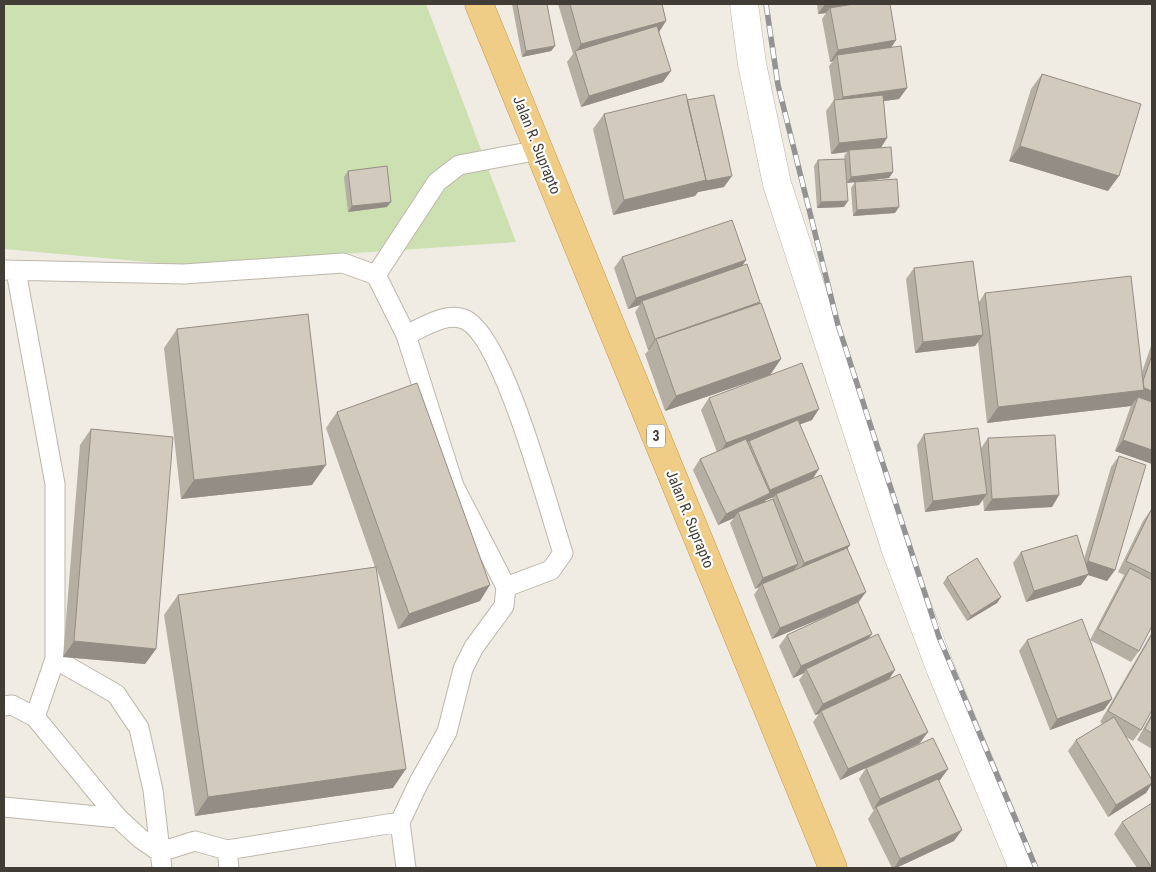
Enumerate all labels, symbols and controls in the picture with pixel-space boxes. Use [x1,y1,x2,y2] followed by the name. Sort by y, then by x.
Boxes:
[509,93,565,197] street label: Jalan R. Suprapto
[647,424,665,448] road number: 3
[662,467,718,571] street label: Jalan R. Suprapto

